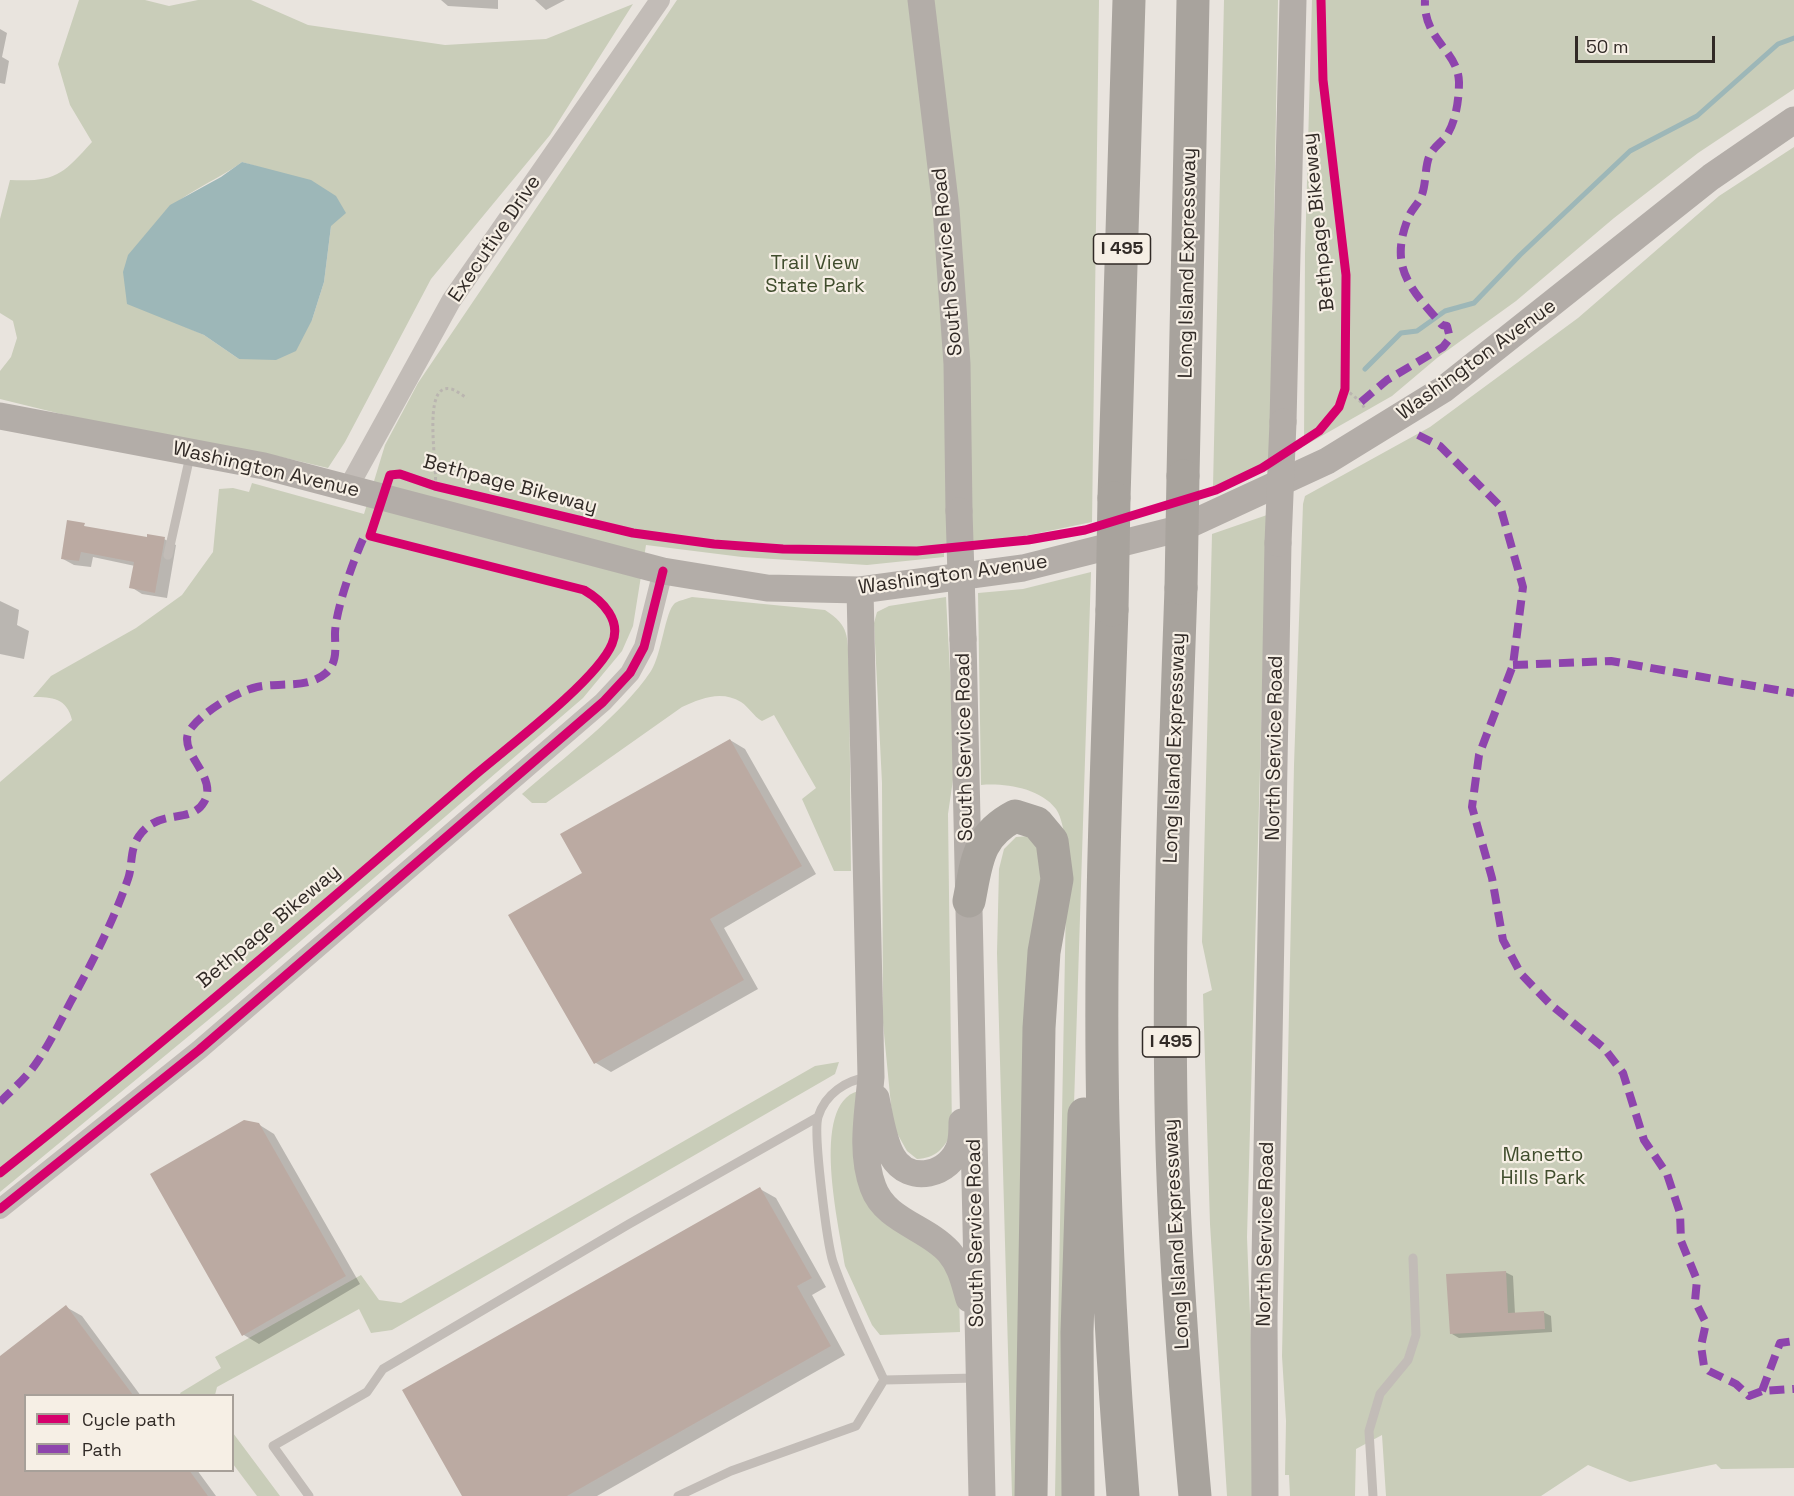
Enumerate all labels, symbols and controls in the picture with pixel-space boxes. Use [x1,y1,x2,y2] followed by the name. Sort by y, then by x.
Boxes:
[1578,24,1718,62] scale bar
[1586,35,1628,58] text: 50 m
[1298,132,1340,312] street label: Bethpage Bikeway
[1174,147,1202,379] street label: Long Island Expressway
[928,167,968,357] street label: South Service Road
[444,171,546,307] street label: Executive Drive
[1094,234,1150,264] road number: I 495
[765,252,865,299] park label: Trail View State Park
[1393,294,1561,426] street label: Washington Avenue
[170,437,362,503] street label: Washington Avenue
[420,450,600,520] street label: Bethpage Bikeway
[857,550,1049,600] street label: Washington Avenue
[1159,632,1191,864] street label: Long Island Expressway
[951,652,979,842] street label: South Service Road
[1261,655,1289,841] street label: North Service Road
[193,860,345,994] street label: Bethpage Bikeway
[1142,1027,1200,1057] road number: I 495
[1159,1118,1195,1350] street label: Long Island Expressway
[962,1138,990,1328] street label: South Service Road
[1252,1141,1280,1327] street label: North Service Road
[1500,1144,1586,1191] park label: Manetto Hills Park
[24,1394,234,1472] legend
[82,1408,176,1431] text: Cycle path
[82,1438,122,1461] text: Path

